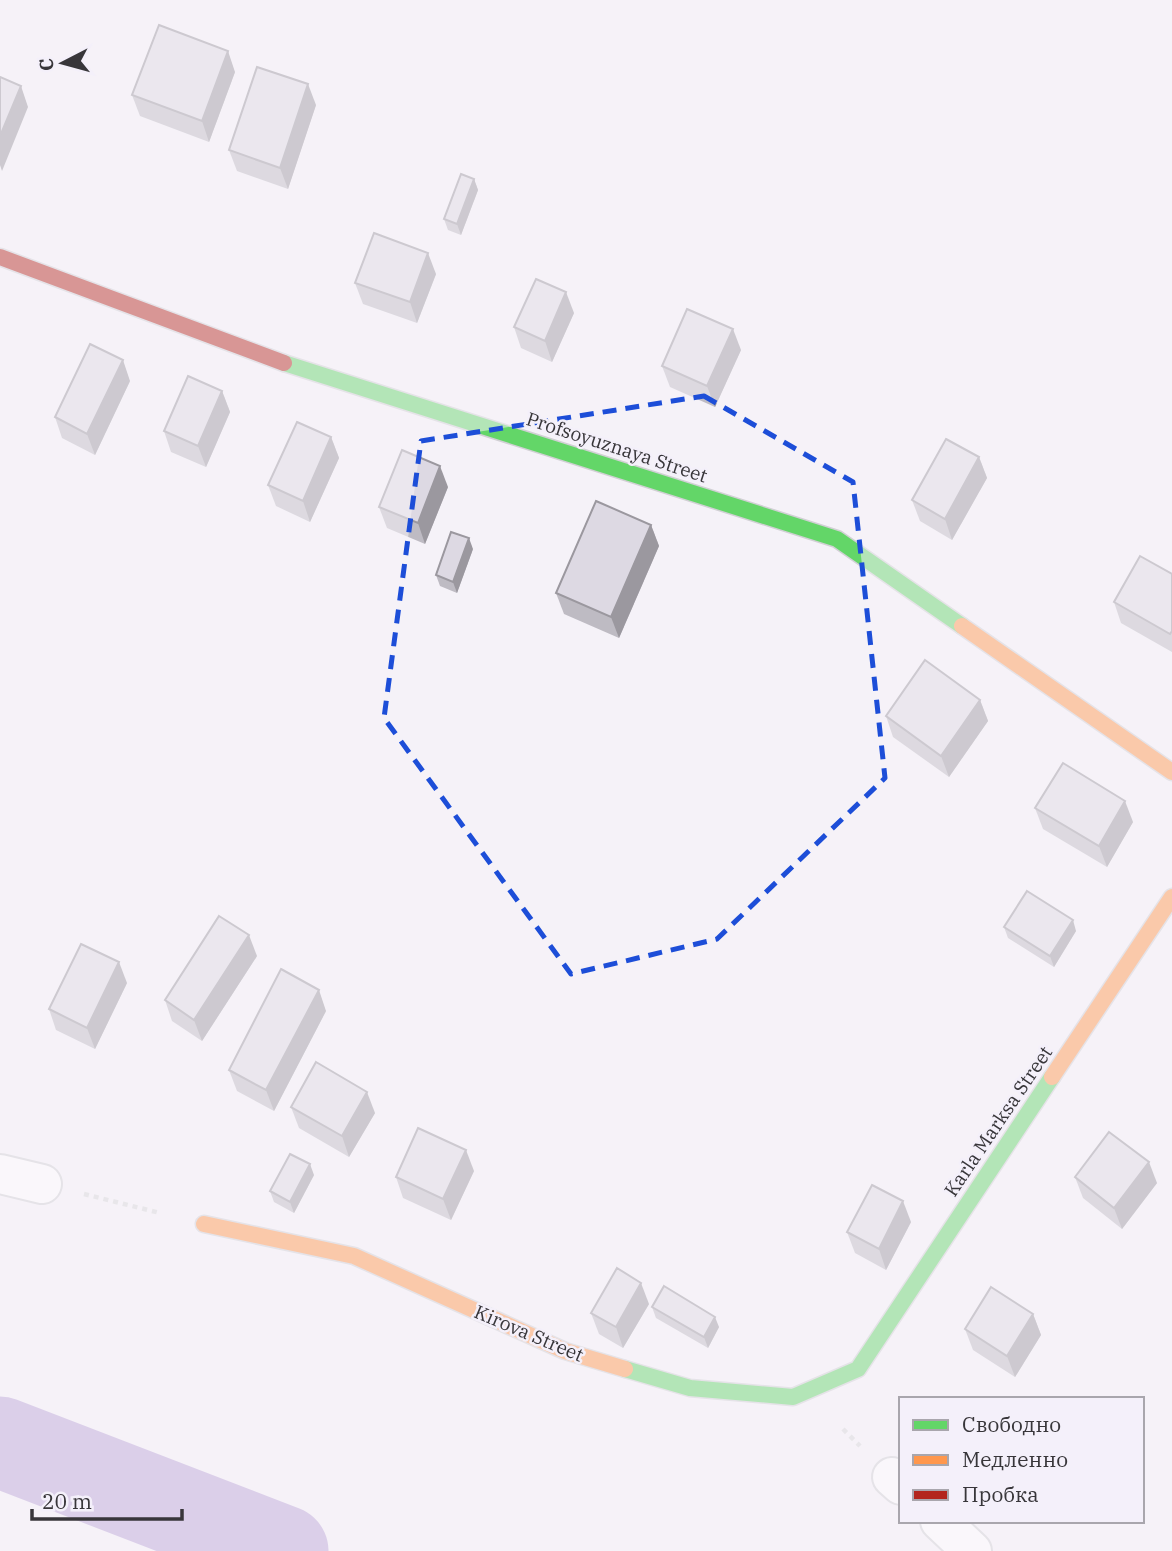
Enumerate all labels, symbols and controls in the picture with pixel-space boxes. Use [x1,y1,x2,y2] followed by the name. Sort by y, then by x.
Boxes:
[28,28,98,98] north arrow
[33,57,59,72] text: С
[523,406,711,488] street label: Profsoyuznaya Street
[939,1041,1057,1201] street label: Karla Marksa Street
[471,1299,588,1367] street label: Kirova Street
[899,1397,1144,1523] legend
[962,1410,1061,1438] text: Свободно
[962,1445,1068,1473] text: Медленно
[32,1478,182,1522] scale bar
[962,1480,1039,1508] text: Пробка
[42,1487,92,1515] text: 20 m

